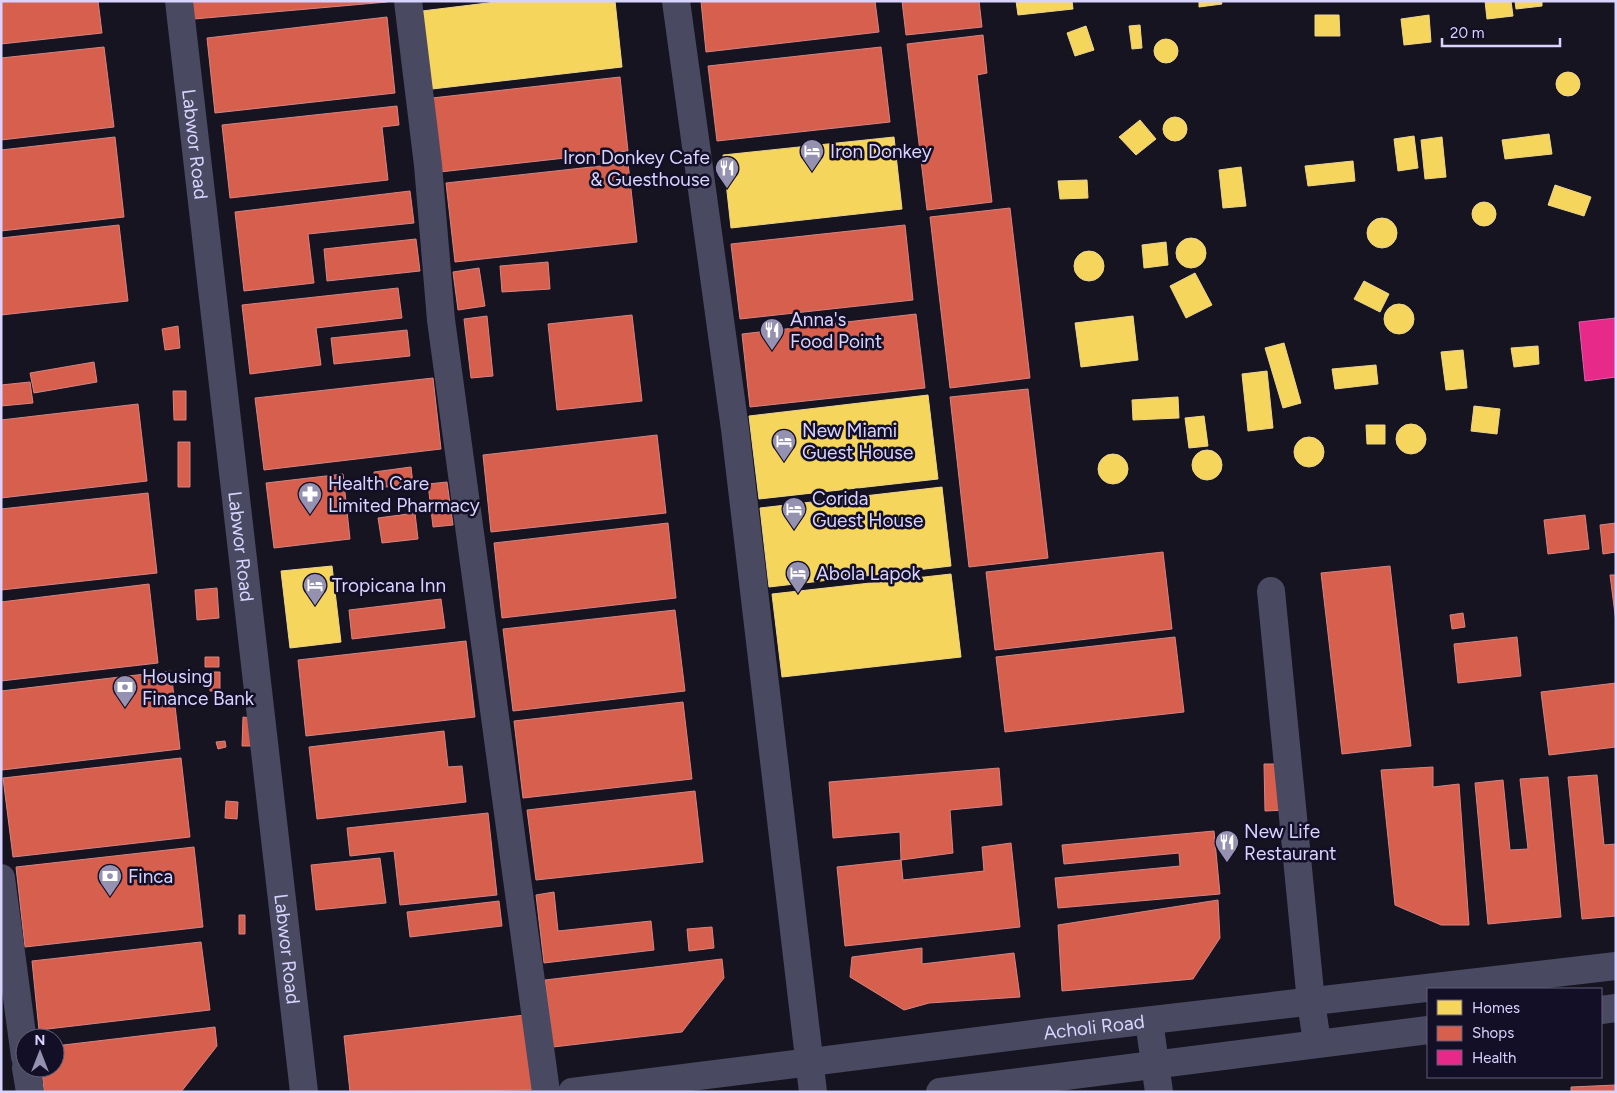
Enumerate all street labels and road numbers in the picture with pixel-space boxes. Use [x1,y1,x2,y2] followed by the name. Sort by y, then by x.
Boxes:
[178,88,213,201] street label: Labwor Road
[224,490,259,603] street label: Labwor Road
[270,892,305,1005] street label: Labwor Road
[1042,1009,1146,1044] street label: Acholi Road

